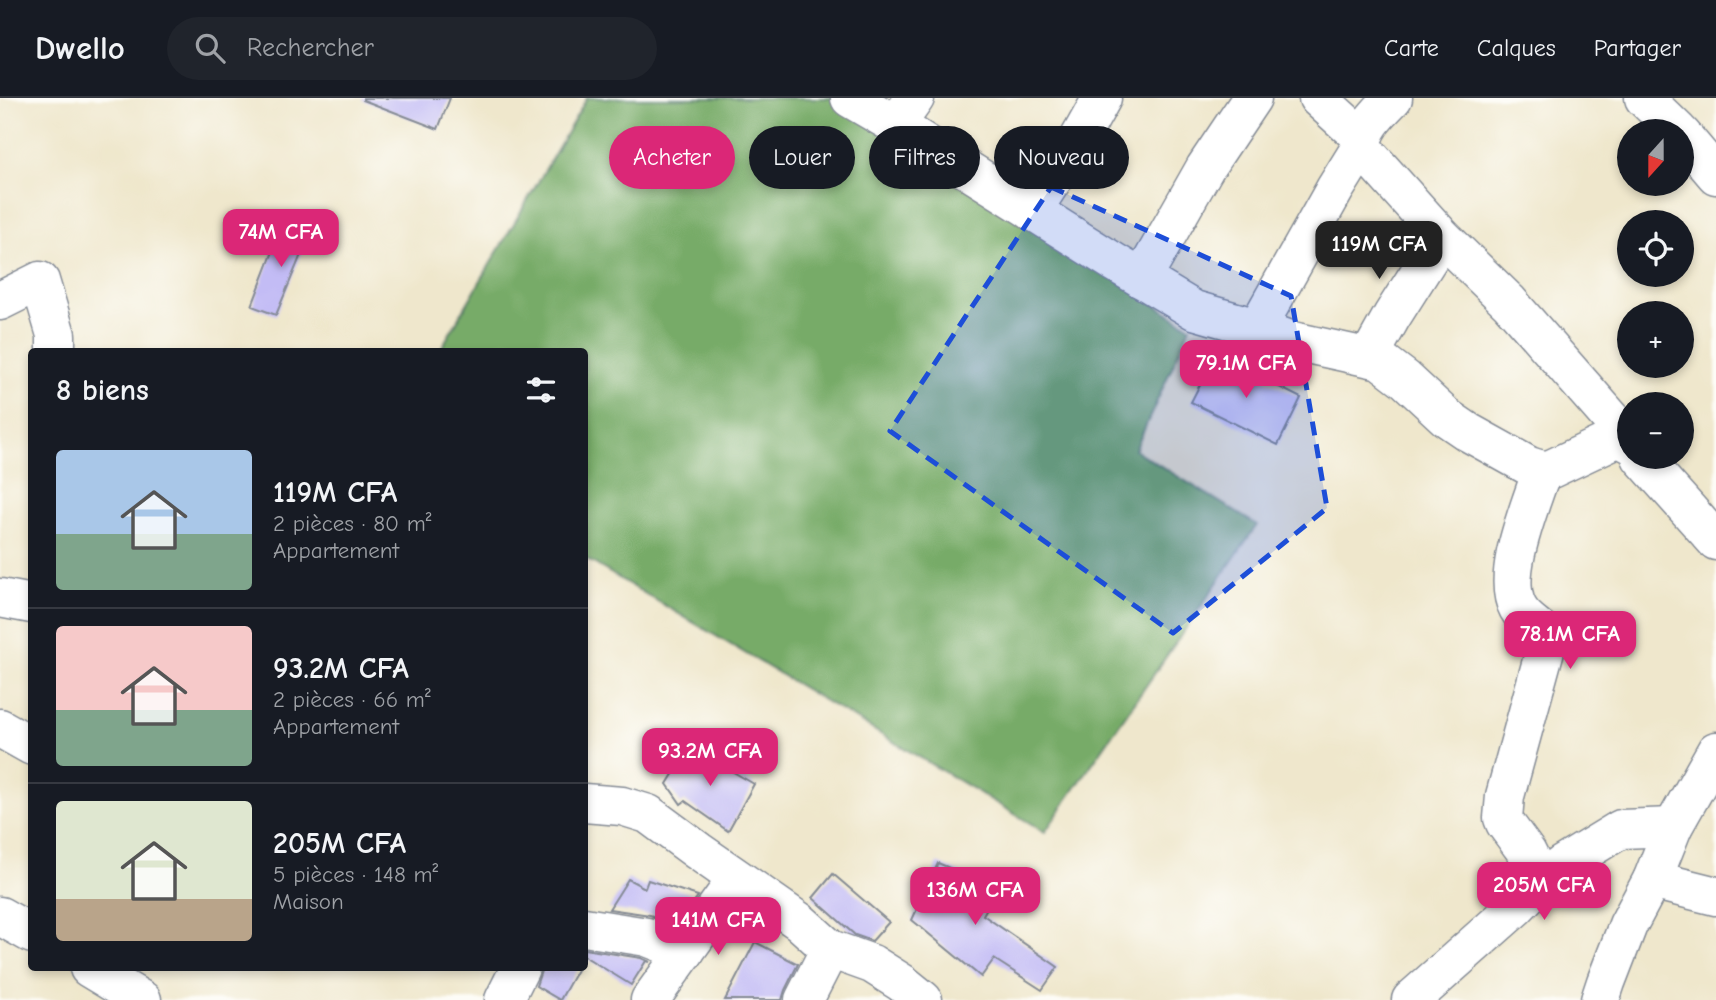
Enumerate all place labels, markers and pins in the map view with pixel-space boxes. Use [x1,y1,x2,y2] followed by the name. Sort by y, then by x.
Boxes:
[216,209,346,269] pin: 74M CFA
[1307,222,1451,281] pin: 119M CFA
[1166,341,1326,400] pin: 79.1M CFA
[1490,612,1650,671] pin: 78.1M CFA
[630,728,790,788] pin: 93.2M CFA
[1472,862,1616,922] pin: 205M CFA
[903,868,1047,927] pin: 136M CFA
[646,898,790,957] pin: 141M CFA

